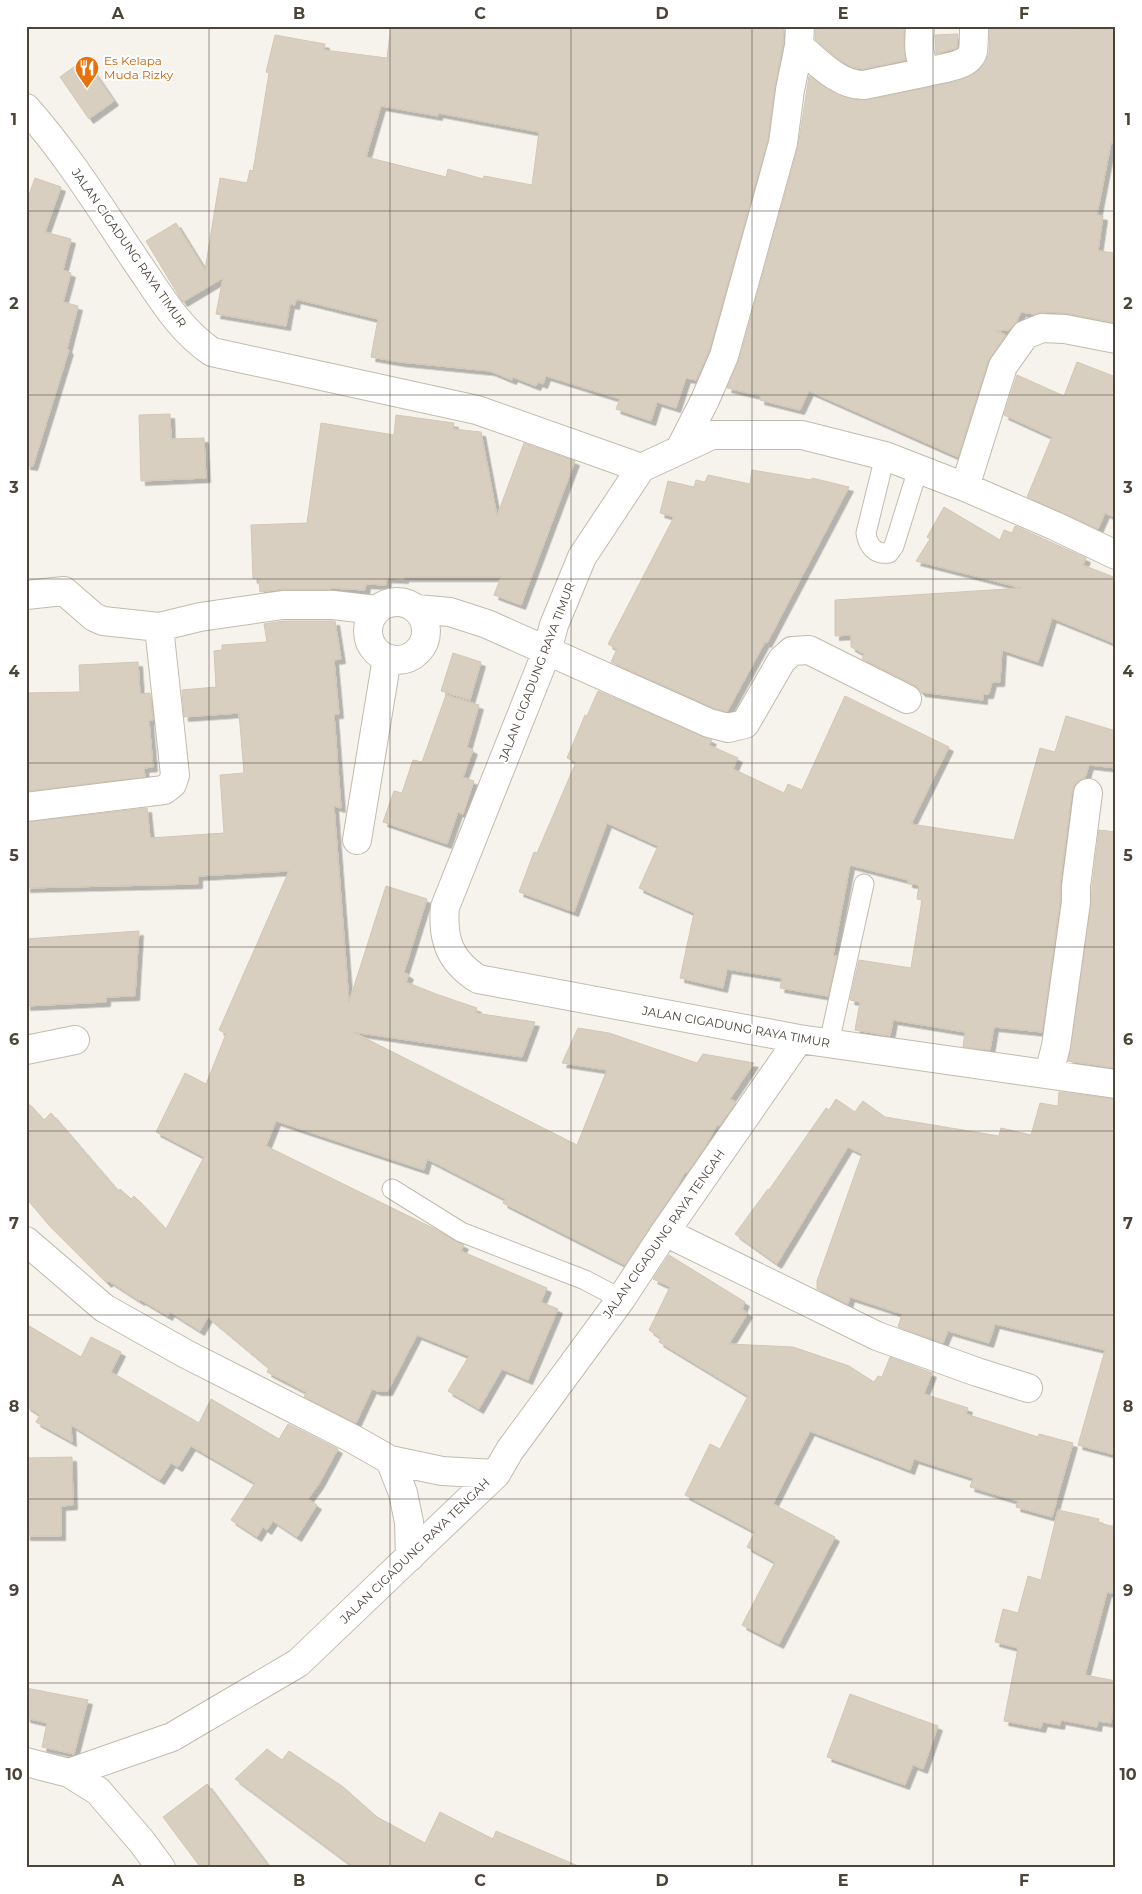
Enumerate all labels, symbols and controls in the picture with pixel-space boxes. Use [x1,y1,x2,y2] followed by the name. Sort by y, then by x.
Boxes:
[111,4,125,23] text: A
[293,4,305,23] text: B
[474,4,486,23] text: C
[655,4,669,23] text: D
[838,4,848,23] text: E
[1019,4,1029,23] text: F
[104,53,174,82] place label: Es Kelapa Muda Rizky
[74,55,100,89] restaurant icon: Es Kelapa Muda Rizky
[11,110,17,129] text: 1
[1125,110,1131,129] text: 1
[68,165,190,330] street label: JALAN CIGADUNG RAYA TIMUR
[9,294,19,313] text: 2
[1123,294,1133,313] text: 2
[8,478,19,497] text: 3
[1122,478,1133,497] text: 3
[495,580,578,764] street label: JALAN CIGADUNG RAYA TIMUR
[8,662,20,681] text: 4
[1122,662,1134,681] text: 4
[9,846,19,865] text: 5
[1123,846,1133,865] text: 5
[640,1002,831,1050] street label: JALAN CIGADUNG RAYA TIMUR
[9,1030,19,1049] text: 6
[1123,1030,1133,1049] text: 6
[599,1146,728,1322] street label: JALAN CIGADUNG RAYA TENGAH
[9,1214,19,1233] text: 7
[1123,1214,1133,1233] text: 7
[9,1397,19,1416] text: 8
[1123,1397,1133,1416] text: 8
[336,1475,493,1627] street label: JALAN CIGADUNG RAYA TENGAH
[9,1581,19,1600] text: 9
[1123,1581,1133,1600] text: 9
[5,1765,23,1784] text: 10
[1119,1765,1137,1784] text: 10
[111,1871,125,1890] text: A
[293,1871,305,1890] text: B
[474,1871,486,1890] text: C
[655,1871,669,1890] text: D
[838,1871,848,1890] text: E
[1019,1871,1029,1890] text: F

